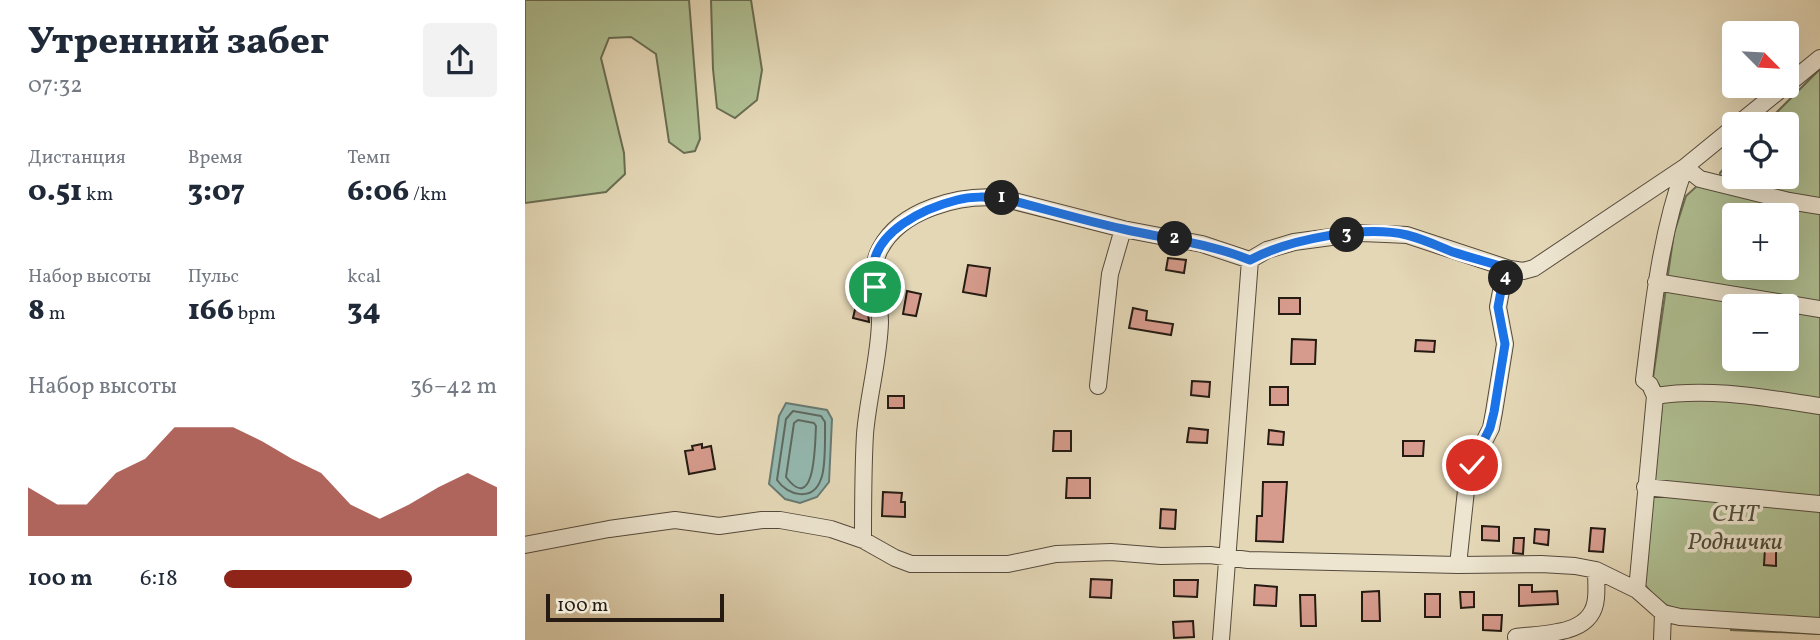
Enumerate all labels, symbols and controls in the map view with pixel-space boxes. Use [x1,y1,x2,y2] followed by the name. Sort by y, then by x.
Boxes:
[28,17,329,70] text: Утренний забег
[1722,21,1799,98] north arrow
[1722,21,1799,371] map controls
[423,23,497,97] button: share
[28,70,83,102] text: 07:32
[1722,112,1799,189] button: locate
[28,145,126,171] text: Дистанция
[188,145,242,171] text: Время
[347,145,390,171] text: Темп
[28,171,82,213] text: 0.51
[188,171,245,213] text: 3:07
[347,171,409,213] text: 6:06
[985,180,1019,216] pin: 1
[82,182,113,208] text: km
[409,182,447,208] text: /km
[998,184,1005,210] text: 1
[1722,203,1799,280] button: +
[1329,218,1365,252] pin: 3
[1342,221,1351,247] text: 3
[1157,222,1193,256] pin: 2
[1170,225,1179,251] text: 2
[845,257,905,317] pin
[1489,260,1523,296] pin: 4
[28,264,151,290] text: Набор высоты
[188,264,239,290] text: Пульс
[347,264,381,290] text: kcal
[1500,264,1511,290] text: 4
[856,268,894,306] icon: arrive
[28,290,45,332] text: 8
[188,290,234,332] text: 166
[347,290,381,332] text: 34
[1722,294,1799,371] button: −
[45,301,65,327] text: m
[234,301,276,327] text: bpm
[28,371,177,403] text: Набор высоты
[410,371,497,403] text: 36–42 m
[1442,435,1502,495] pin
[1453,446,1491,484] icon: check
[1687,498,1783,560] park label: СНТ Роднички
[28,563,93,595] text: 100 m
[140,563,178,595] text: 6:18
[546,591,725,623] scale bar
[557,593,608,619] text: 100 m

